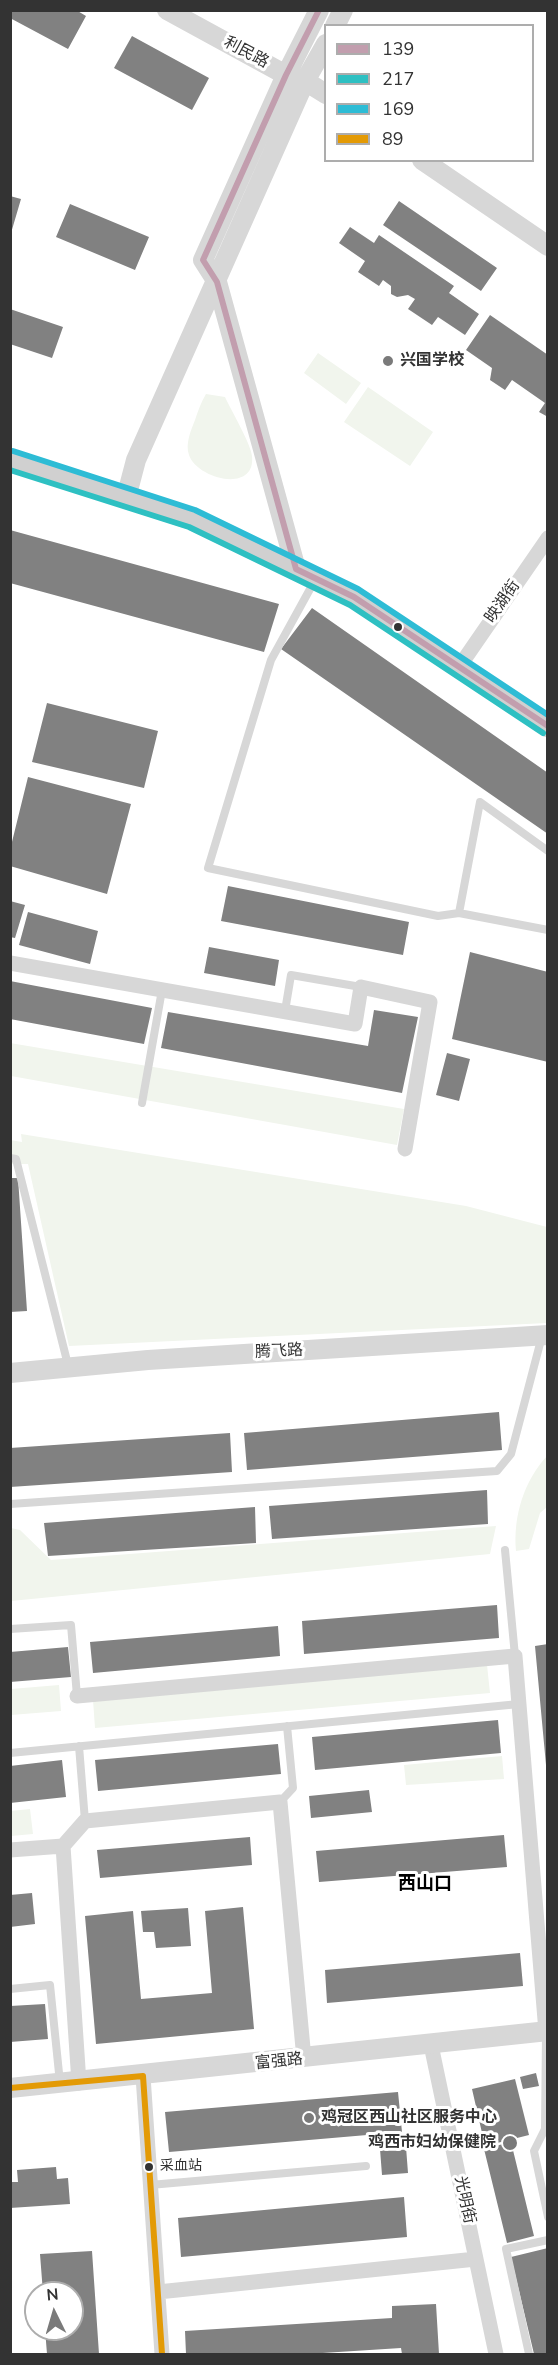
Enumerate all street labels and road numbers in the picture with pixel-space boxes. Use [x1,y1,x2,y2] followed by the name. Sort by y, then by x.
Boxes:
[220,33,272,73] street label: 利民路
[481,577,525,627] street label: 映湖街
[255,1341,303,1363] street label: 腾飞路
[254,2050,304,2074] street label: 富强路
[450,2175,478,2225] street label: 光明街

